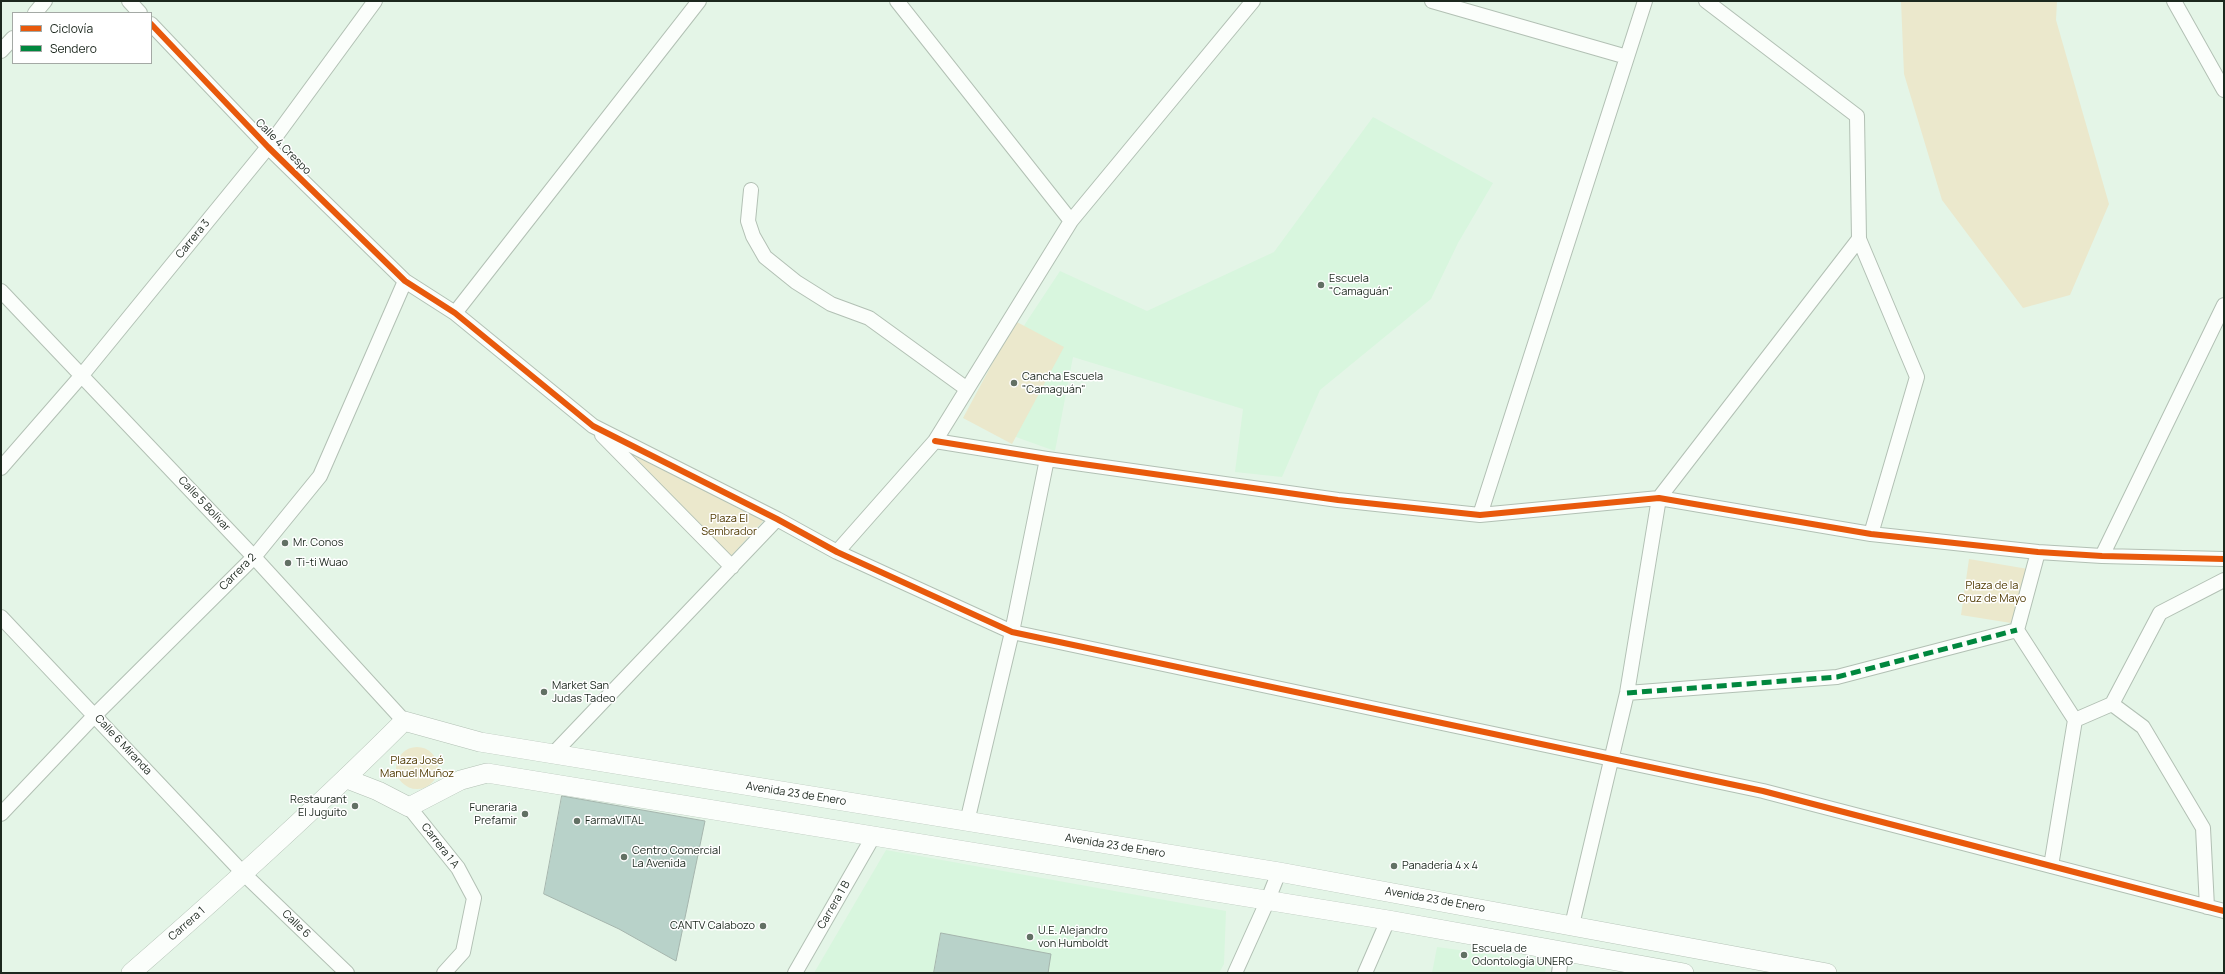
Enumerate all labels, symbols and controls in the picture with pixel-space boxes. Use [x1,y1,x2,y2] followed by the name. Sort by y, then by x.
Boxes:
[12,12,152,64] legend
[50,20,93,37] text: Ciclovía
[50,40,97,57] text: Sendero
[252,116,314,178] street label: Calle 4 Crespo
[173,217,213,261] street label: Carrera 3
[1329,272,1393,298] place label: Escuela "Camaguán"
[1316,280,1326,290] marker: Escuela "Camaguán"
[1022,370,1103,396] place label: Cancha Escuela "Camaguán"
[1009,378,1019,388] marker: Cancha Escuela "Camaguán"
[175,474,233,534] street label: Calle 5 Bolívar
[701,512,757,538] park label: Plaza El Sembrador
[293,536,343,550] place label: Mr. Conos
[280,538,290,548] marker: Mr. Conos
[217,551,259,593] street label: Carrera 2
[296,556,348,570] place label: Ti-ti Wuao
[283,558,293,568] marker: Ti-ti Wuao
[1958,579,2026,605] park label: Plaza de la Cruz de Mayo
[552,679,616,705] place label: Market San Judas Tadeo
[539,687,549,697] marker: Market San Judas Tadeo
[92,712,154,778] street label: Calle 6 Miranda
[380,754,454,780] park label: Plaza José Manuel Muñoz
[745,780,847,808] street label: Avenida 23 de Enero
[290,793,347,819] place label: Restaurant El Juguito
[350,801,360,811] marker: Restaurant El Juguito
[470,801,517,827] place label: Funeraria Prefamir
[520,809,530,819] marker: Funeraria Prefamir
[585,814,644,828] place label: FarmaVITAL
[572,816,582,826] marker: FarmaVITAL
[418,821,462,871] street label: Carrera 1 A
[1064,832,1166,860] street label: Avenida 23 de Enero
[632,844,721,870] place label: Centro Comercial La Avenida
[619,852,629,862] marker: Centro Comercial La Avenida
[1402,859,1478,873] place label: Panadería 4 x 4
[1389,861,1399,871] marker: Panadería 4 x 4
[815,879,853,931] street label: Carrera 1 B
[1384,885,1486,915] street label: Avenida 23 de Enero
[166,904,208,944] street label: Carrera 1
[279,907,313,941] street label: Calle 6
[670,919,755,933] place label: CANTV Calabozo
[758,921,768,931] marker: CANTV Calabozo
[1038,924,1109,950] place label: U.E. Alejandro von Humboldt
[1025,932,1035,942] marker: U.E. Alejandro von Humboldt
[1472,942,1573,968] place label: Escuela de Odontología UNERG
[1459,950,1469,960] marker: Escuela de Odontología UNERG

